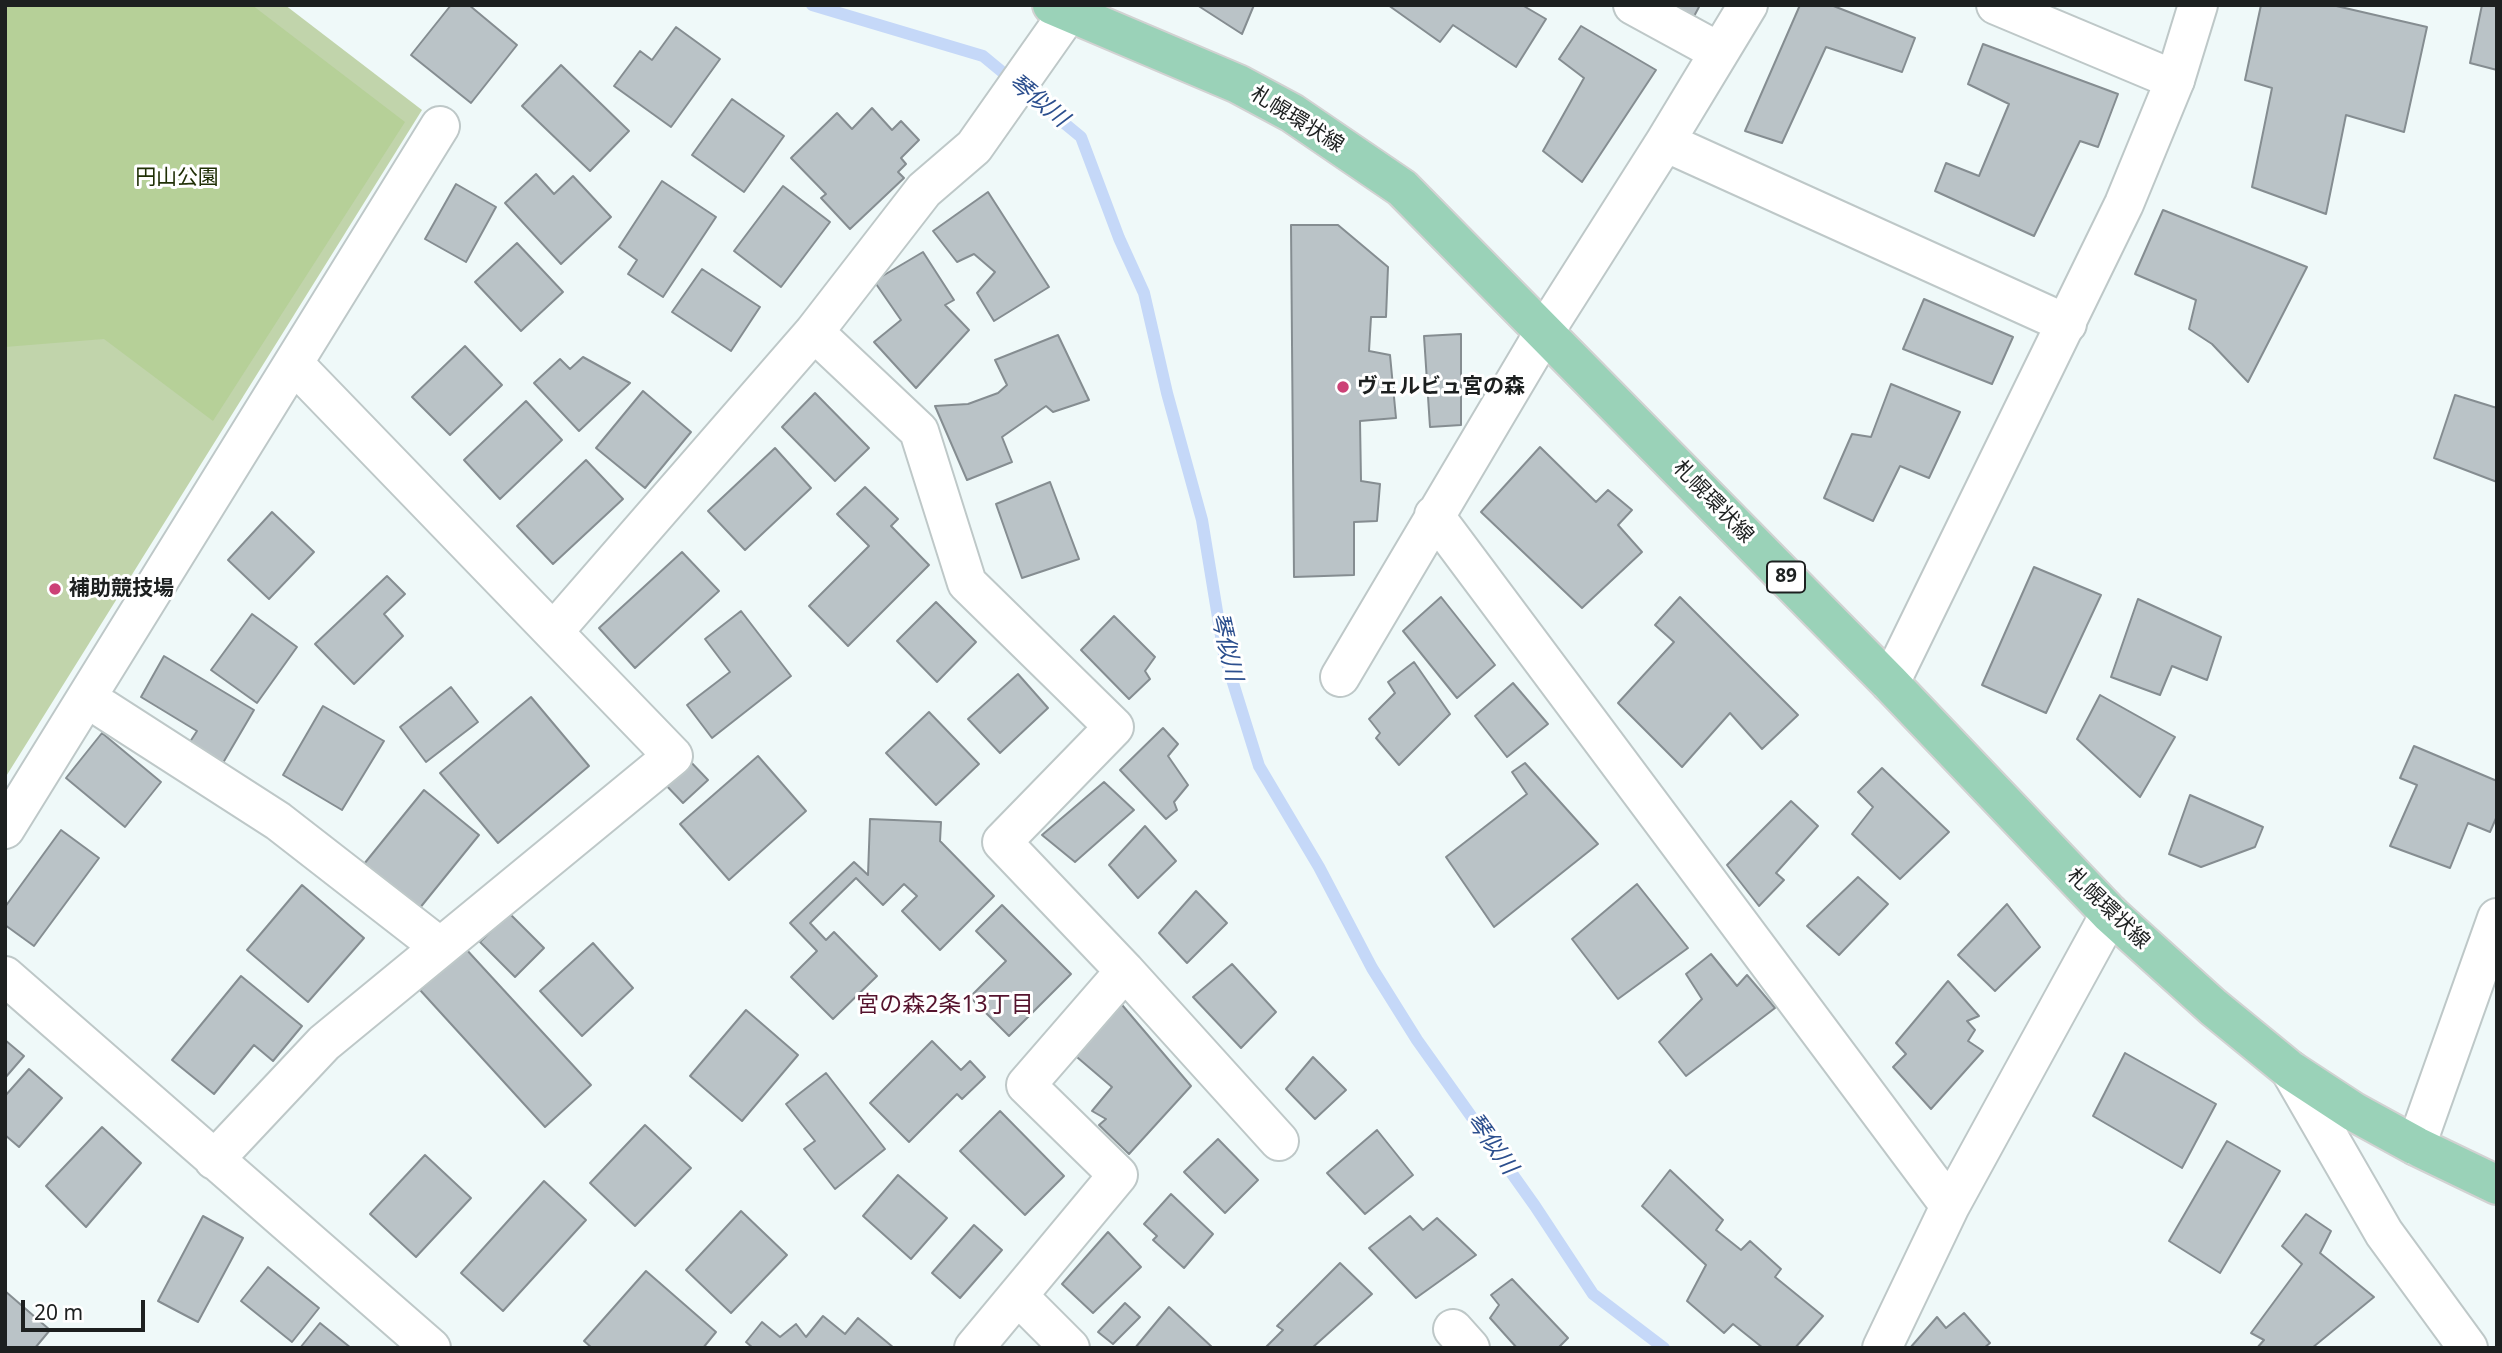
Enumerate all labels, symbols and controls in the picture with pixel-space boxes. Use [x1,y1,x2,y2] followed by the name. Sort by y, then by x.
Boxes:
[1003,69,1073,133] water label: 琴似川
[1246,81,1348,159] street label: 札幌環状線
[135,165,219,191] park label: 円山公園
[1357,374,1525,400] place label: ヴェルビュ宮の森
[1335,379,1351,395] marker: ヴェルビュ宮の森
[1667,455,1759,549] street label: 札幌環状線
[1767,562,1805,592] road number: 89
[69,576,174,602] place label: 補助競技場
[47,581,63,597] marker: 補助競技場
[1205,610,1247,684] water label: 琴似川
[2061,863,2155,955] street label: 札幌環状線
[856,991,1034,1019] district label: 宮の森2条13丁目
[1460,1108,1522,1180] water label: 琴似川
[24,1286,149,1330] scale bar
[34,1298,83,1326] text: 20 m

